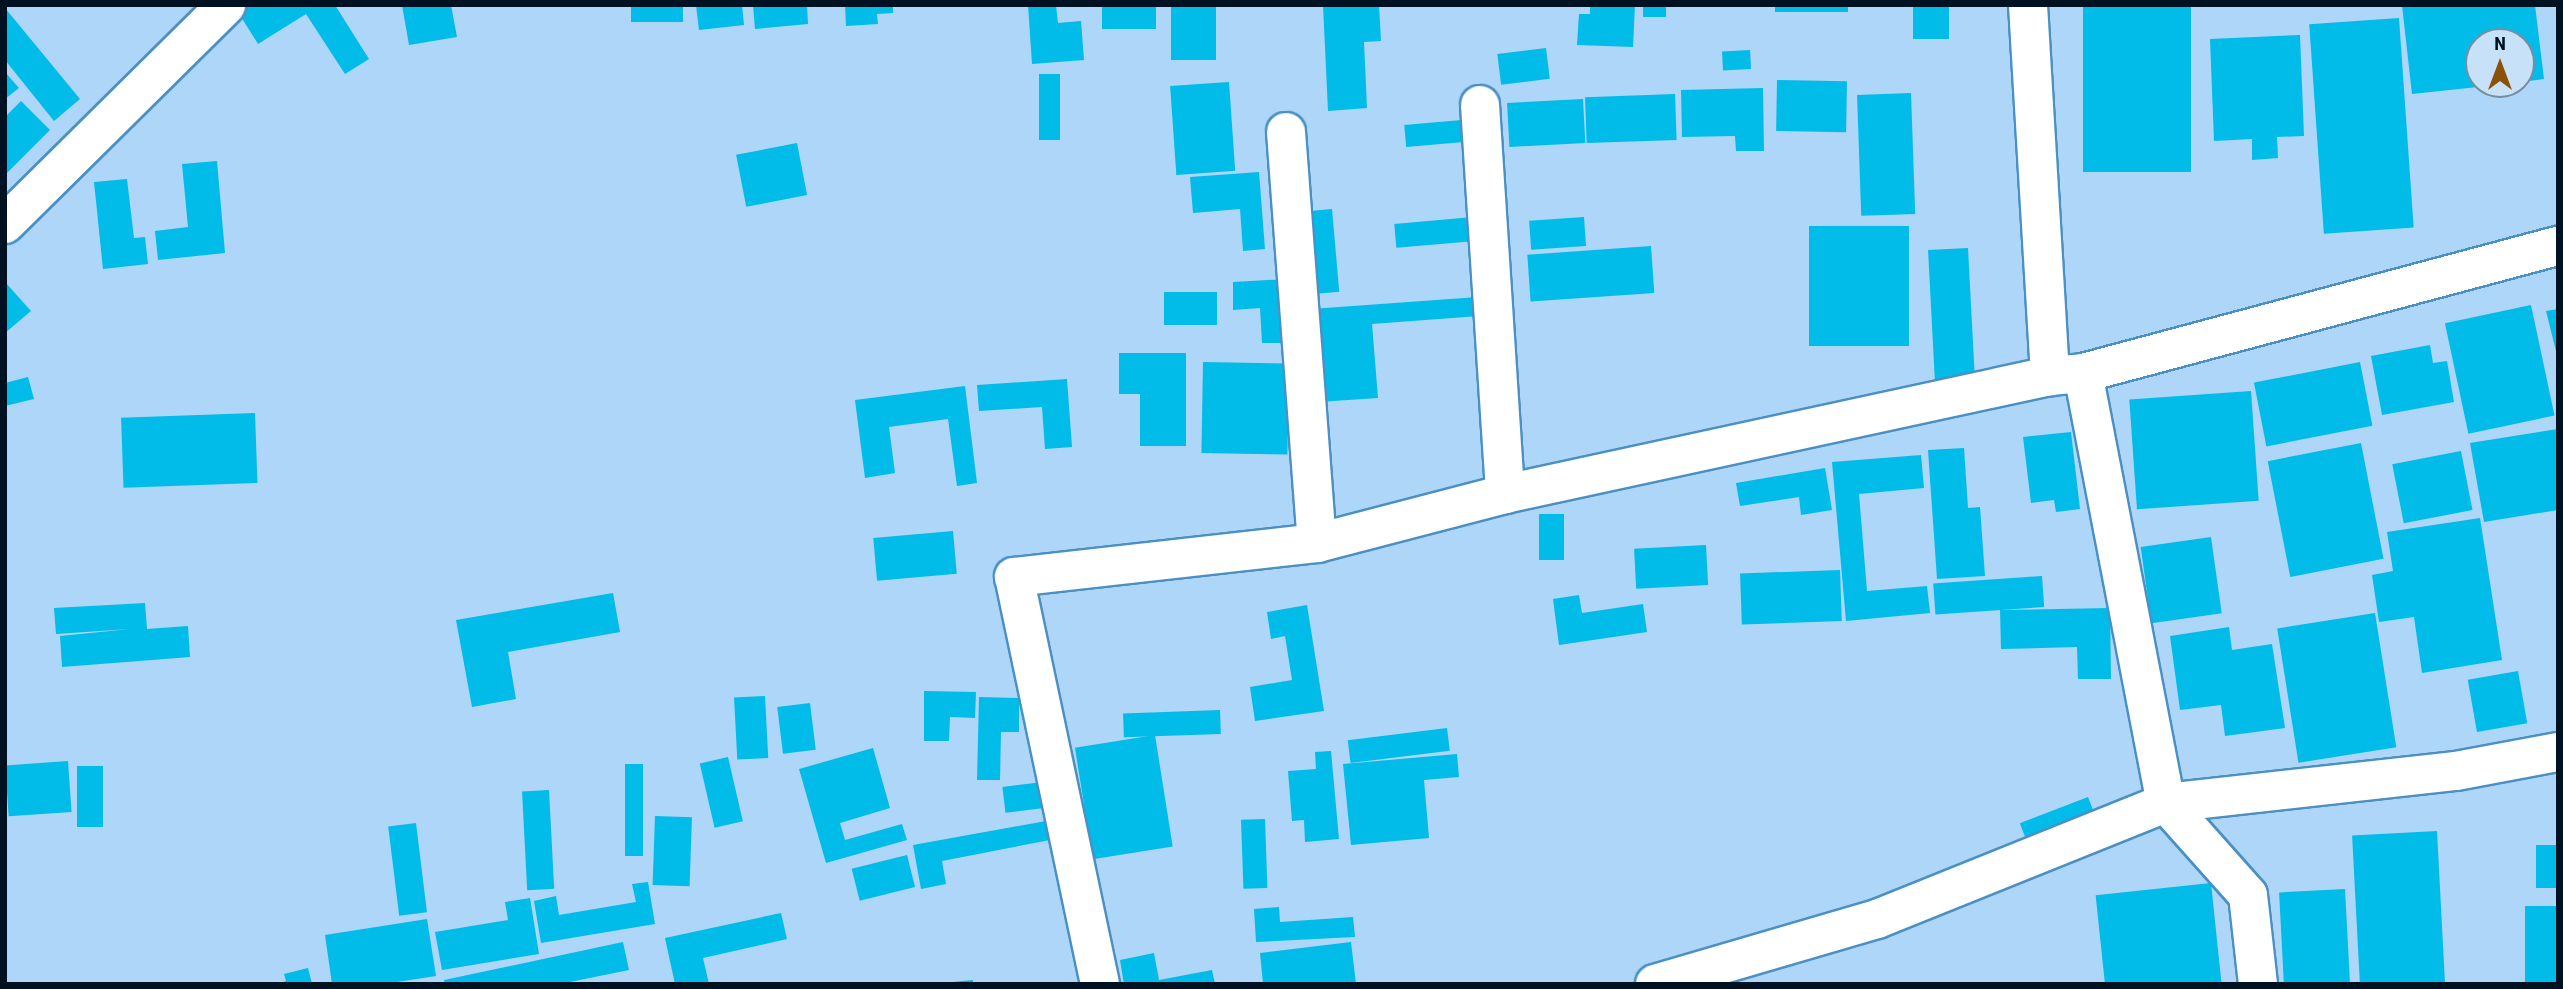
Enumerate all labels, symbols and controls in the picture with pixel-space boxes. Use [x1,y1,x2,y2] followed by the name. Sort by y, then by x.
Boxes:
[2465,28,2535,98] north arrow
[2494,32,2506,55] text: N

